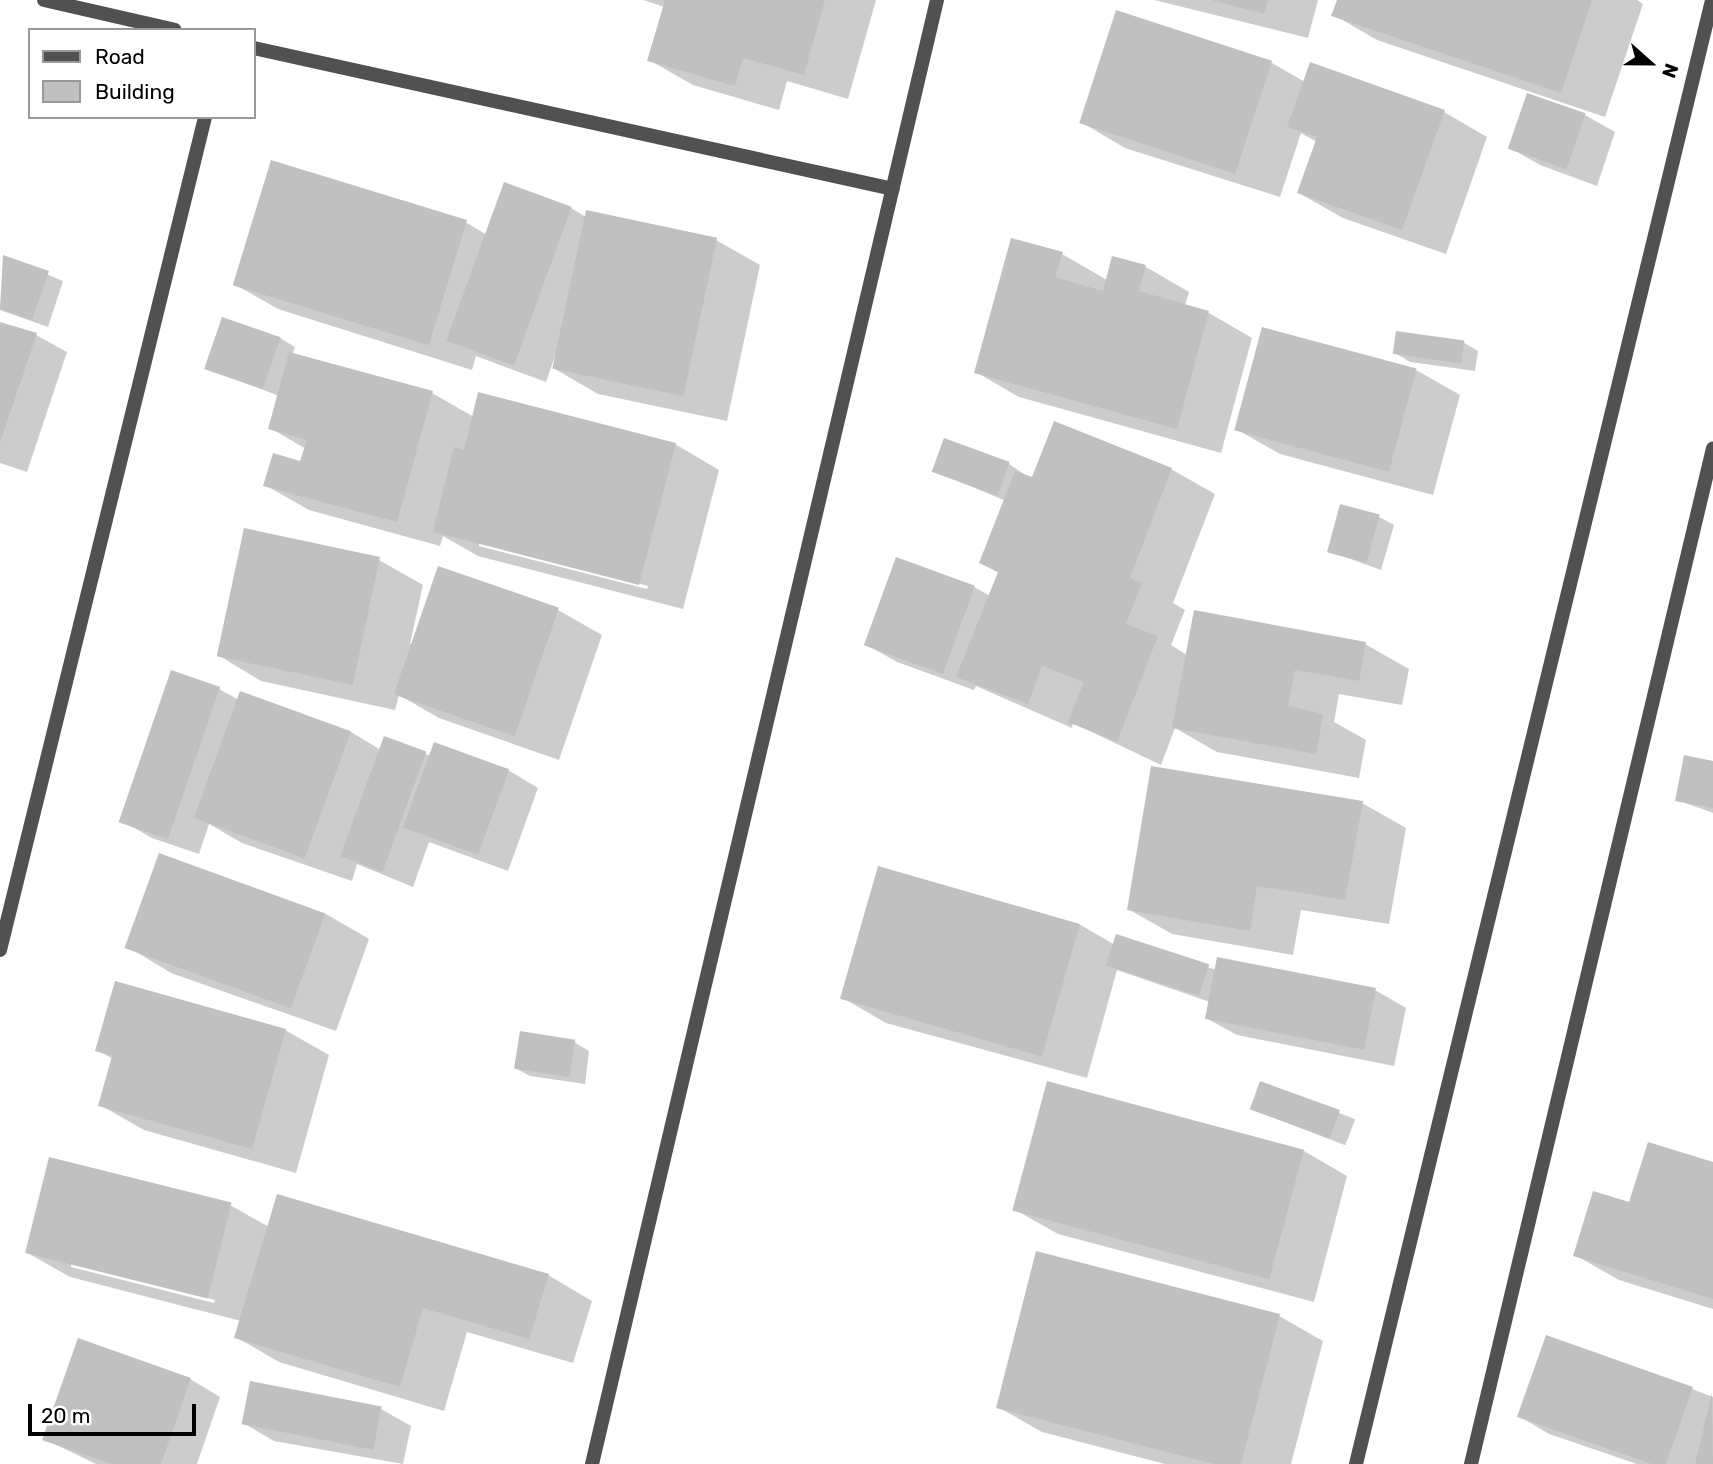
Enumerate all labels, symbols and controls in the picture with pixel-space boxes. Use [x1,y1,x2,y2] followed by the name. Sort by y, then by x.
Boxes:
[28,28,256,119] legend
[1615,28,1685,98] north arrow
[95,44,145,69] text: Road
[1657,60,1683,81] text: N
[95,79,175,104] text: Building
[32,1390,200,1434] scale bar
[41,1403,90,1428] text: 20 m

